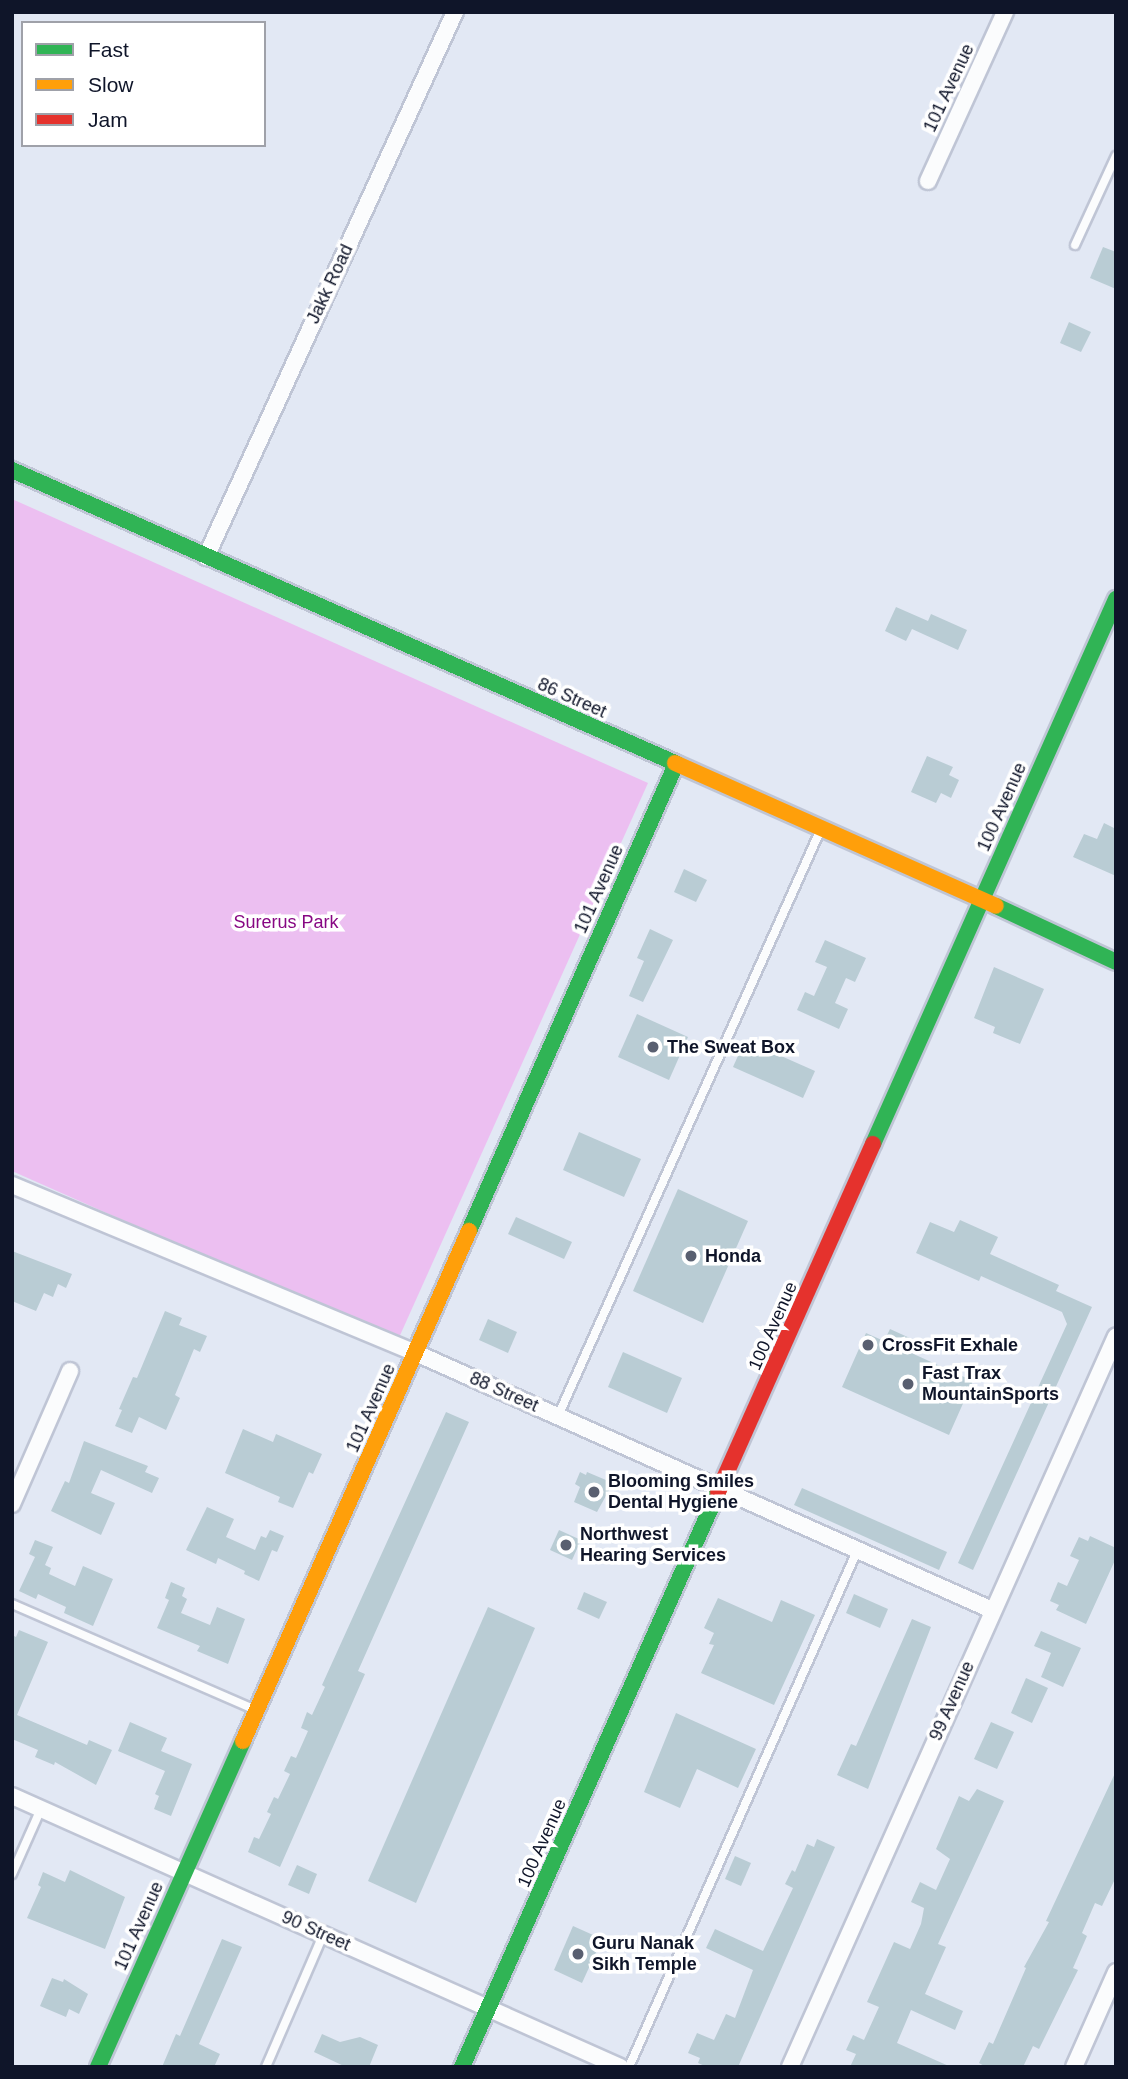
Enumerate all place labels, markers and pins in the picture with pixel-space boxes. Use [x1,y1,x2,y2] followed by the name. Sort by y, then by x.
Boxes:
[667,1036,795,1058] place label: The Sweat Box
[645,1039,661,1055] marker: The Sweat Box
[705,1245,761,1267] place label: Honda
[683,1248,699,1264] marker: Honda
[882,1334,1018,1356] place label: CrossFit Exhale
[860,1337,876,1353] marker: CrossFit Exhale
[922,1363,1059,1406] place label: Fast Trax MountainSports
[900,1376,916,1392] marker: Fast Trax MountainSports
[608,1471,754,1514] place label: Blooming Smiles Dental Hygiene
[586,1484,602,1500] marker: Blooming Smiles Dental Hygiene
[580,1524,726,1566] place label: Northwest Hearing Services
[558,1537,574,1553] marker: Northwest Hearing Services
[592,1933,697,1976] place label: Guru Nanak Sikh Temple
[570,1946,586,1962] marker: Guru Nanak Sikh Temple

